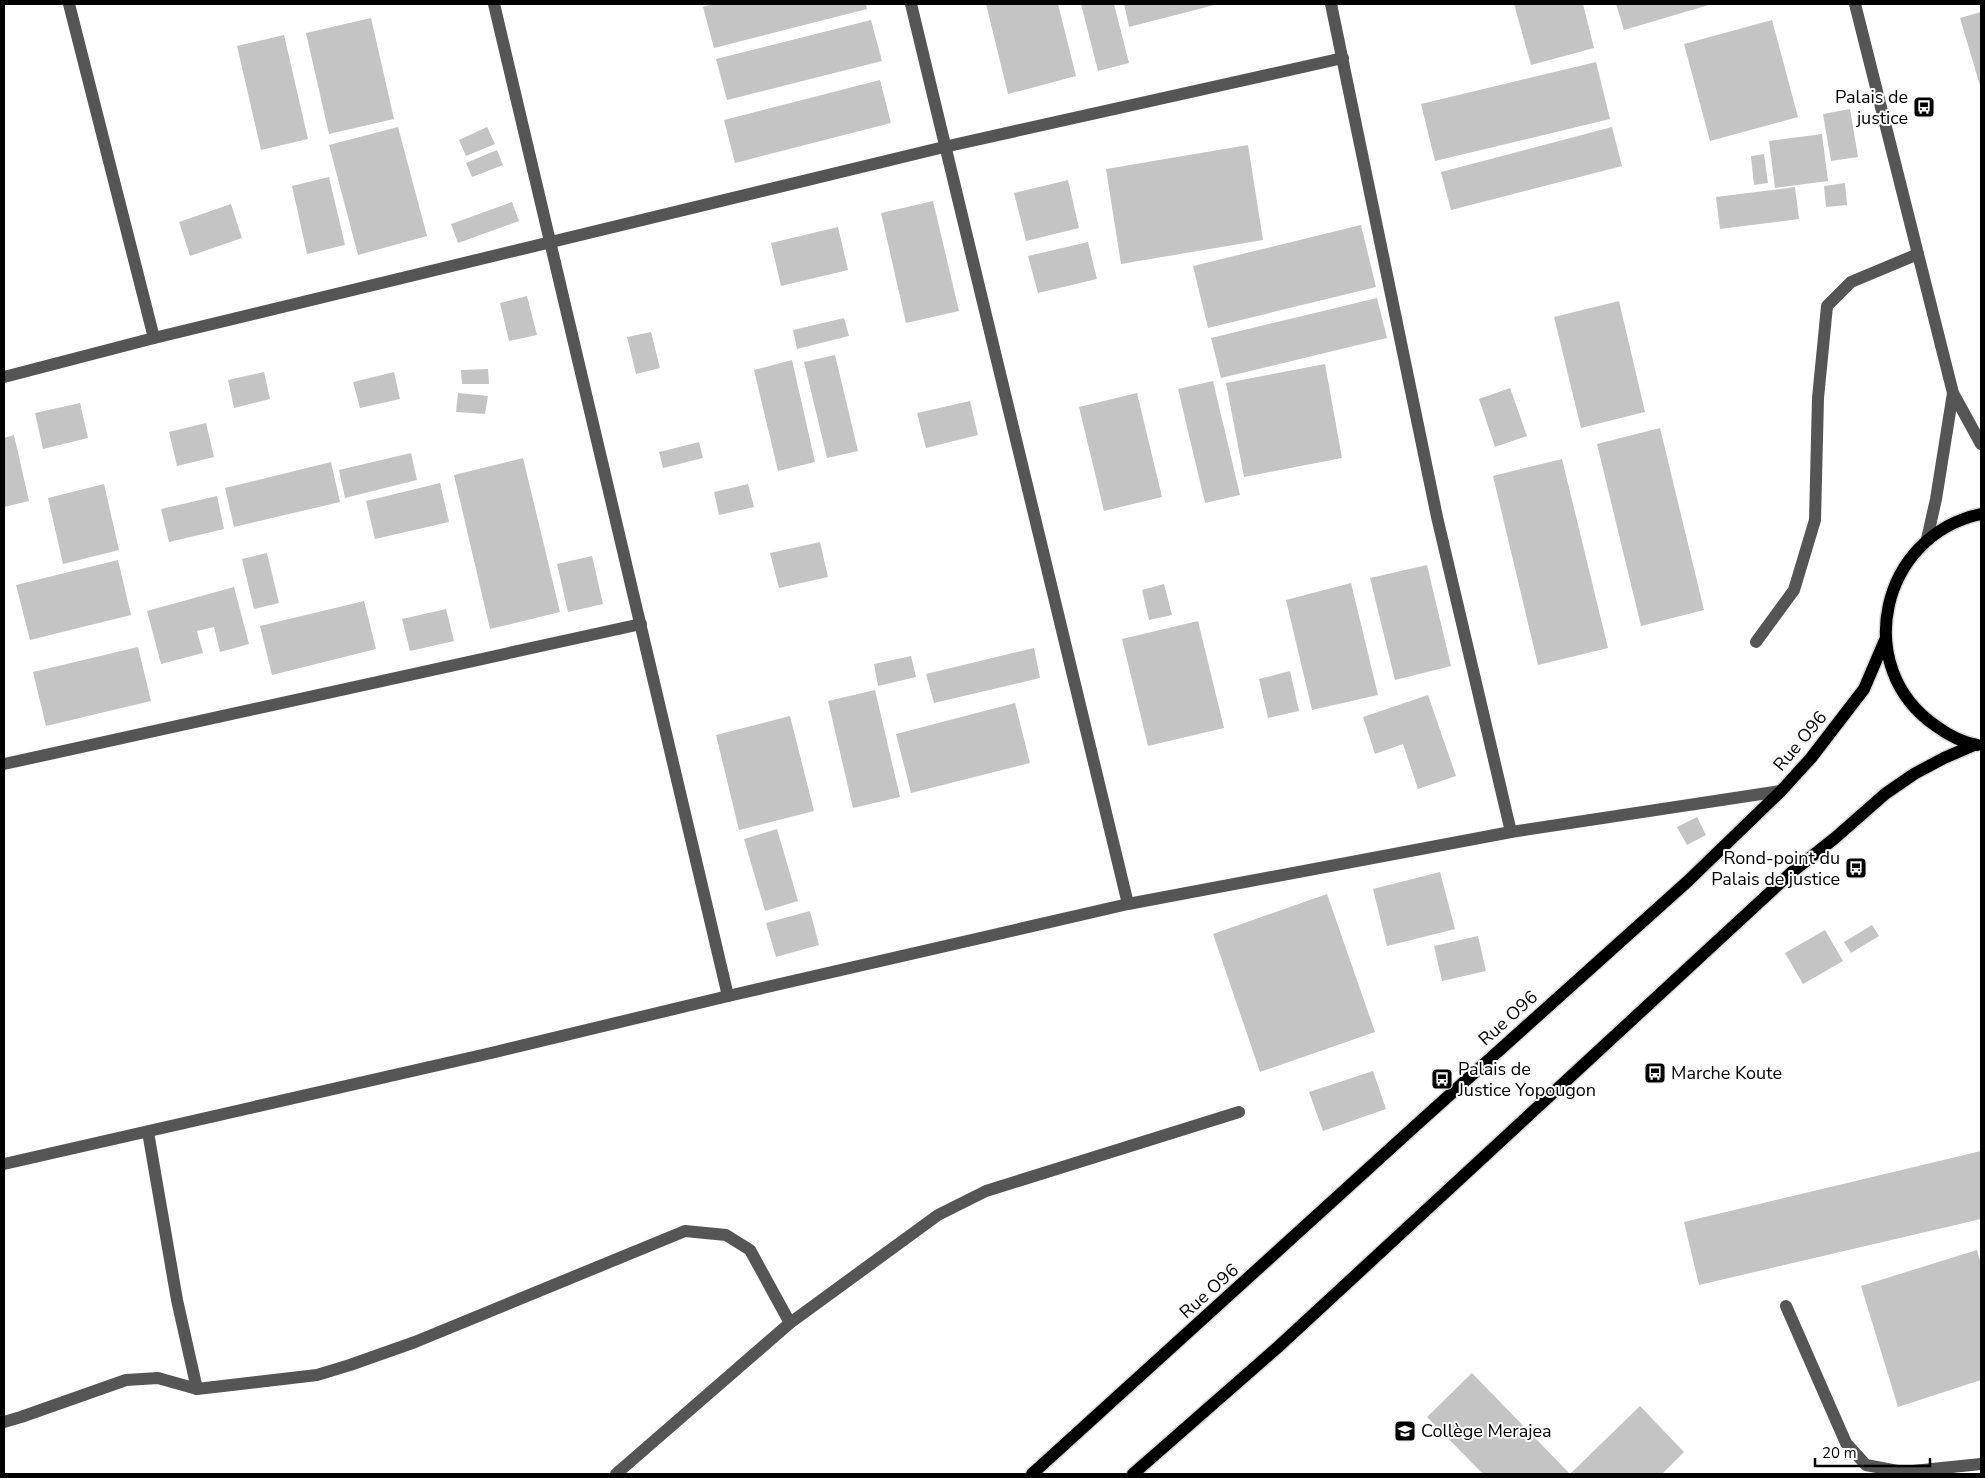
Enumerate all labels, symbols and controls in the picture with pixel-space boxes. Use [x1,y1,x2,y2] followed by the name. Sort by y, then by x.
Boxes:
[1835,85,1908,130] place label: Palais de justice
[1912,95,1936,119] bus stop icon: Palais de justice
[1768,706,1832,776] street label: Rue O96
[1711,846,1840,891] place label: Rond-point du Palais de justice
[1844,856,1868,880] bus stop icon: Rond-point du Palais de justice
[1473,985,1543,1051] street label: Rue O96
[1457,1057,1596,1102] place label: Palais de Justice Yopougon
[1643,1061,1667,1085] bus stop icon: Marche Koute
[1671,1061,1782,1085] place label: Marche Koute
[1430,1067,1454,1091] bus stop icon: Palais de Justice Yopougon
[1174,1258,1244,1324] street label: Rue O96
[1393,1419,1417,1443] school or university icon: Collège Merajea
[1421,1419,1552,1443] place label: Collège Merajea
[1815,1436,1930,1468] scale bar
[1822,1443,1857,1463] text: 20 m

